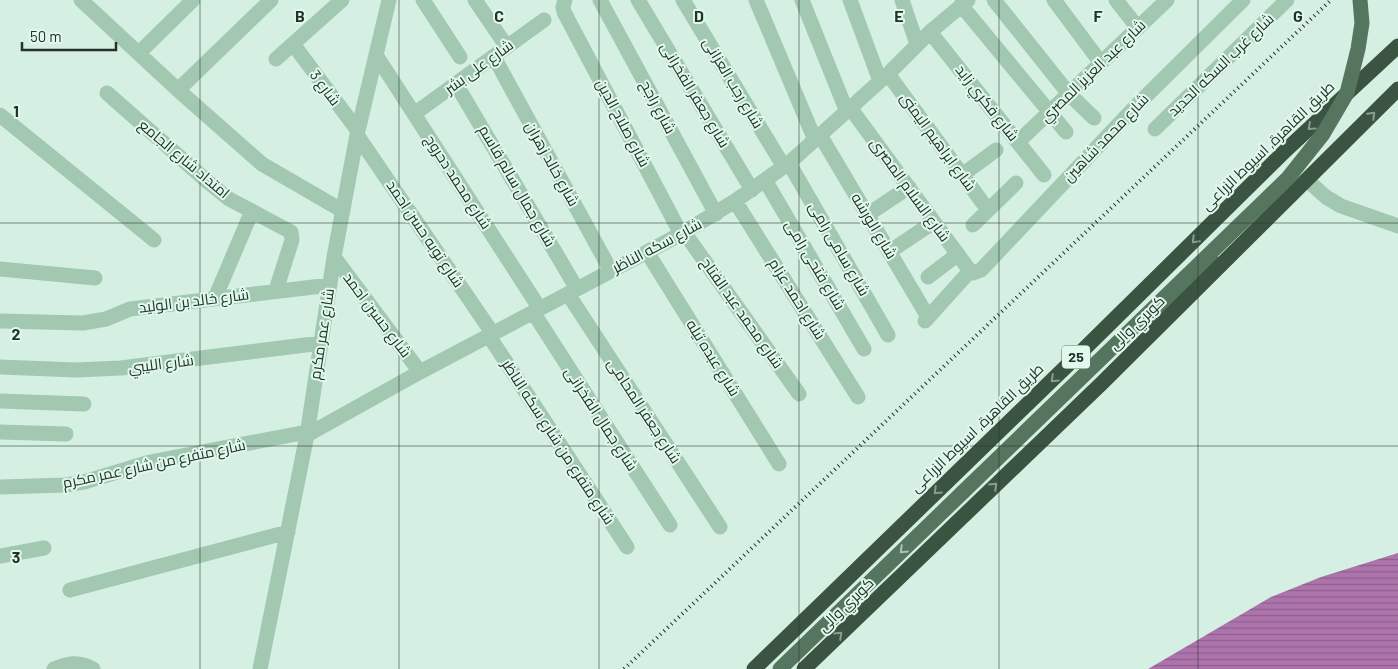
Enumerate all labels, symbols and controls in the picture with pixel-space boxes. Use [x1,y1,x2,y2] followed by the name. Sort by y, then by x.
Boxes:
[295,6,305,25] text: B
[494,6,504,25] text: C
[694,6,704,25] text: D
[894,6,904,25] text: E
[1094,6,1103,25] text: F
[1293,6,1303,25] text: G
[1164,9,1279,122] street label: شارع غرب السكه الحديد
[1036,15,1152,128] street label: شارع عبد العزيز المصري
[22,20,116,52] scale bar
[30,27,62,45] text: 50 m
[697,34,768,133] street label: شارع رجب العزانى
[440,35,518,100] street label: شارع على بشر
[655,39,734,152] street label: شارع جعفر الفخرانى
[949,61,1023,147] street label: شارع فكري زايد
[304,66,345,111] street label: شارع 3
[591,76,655,171] street label: شارع صلاح الدين
[635,77,680,138] street label: شارع راجح
[1197,77,1339,215] street label: طريق القاهرة, اسيوط الزراعى
[895,89,981,196] street label: شارع ابراهيم اليمنى
[1059,89,1154,187] street label: شارع محمد شاهين
[13,101,19,120] text: 1
[1367,111,1376,120] one-way arrow
[134,115,234,204] street label: امتداد شارع الجامع
[520,118,584,211] street label: شارع خالد زهران
[473,121,560,251] street label: شارع جمال سالم قاسم
[1308,121,1317,130] one-way arrow
[419,131,496,234] street label: شارع محمد دحروج
[865,134,955,247] street label: شارع السلام المصرى
[381,176,468,292] street label: شارع توبه حسن احمد
[846,189,902,263] street label: شارع الورشه
[803,198,874,300] street label: شارع سامى رامى
[608,214,706,279] street label: شارع سكه الناظر
[779,216,850,314] street label: شارع فتحى رامى
[1191,234,1200,243] one-way arrow
[695,253,788,373] street label: شارع محمد عبد الفتاح
[763,255,830,344] street label: شارع احمد عزام
[338,268,416,362] street label: شارع حسين احمد
[138,284,250,319] street label: شارع خالد بن الوليد
[305,287,340,381] street label: شارع عمر مكرم
[1105,291,1171,356] street label: كوبري والى
[681,316,744,401] street label: شارع عبده تيله
[12,324,21,343] text: 2
[1062,346,1090,368] road number: 25
[127,350,195,380] street label: شارع الليبي
[496,355,619,529] street label: شارع متفرع من شارع سكه الناظر
[602,355,686,468] street label: شارع جعفر المحامى
[906,359,1048,497] street label: طريق القاهرة, اسيوط الزراعى
[559,363,642,476] street label: شارع جمال الفخرانى
[1050,373,1059,382] one-way arrow
[61,435,248,494] street label: شارع متفرع من شارع عمر مكرم
[989,483,998,492] one-way arrow
[933,485,942,494] one-way arrow
[900,544,909,553] one-way arrow
[12,547,20,566] text: 3
[814,573,880,638] street label: كوبري والى
[834,632,843,641] one-way arrow

